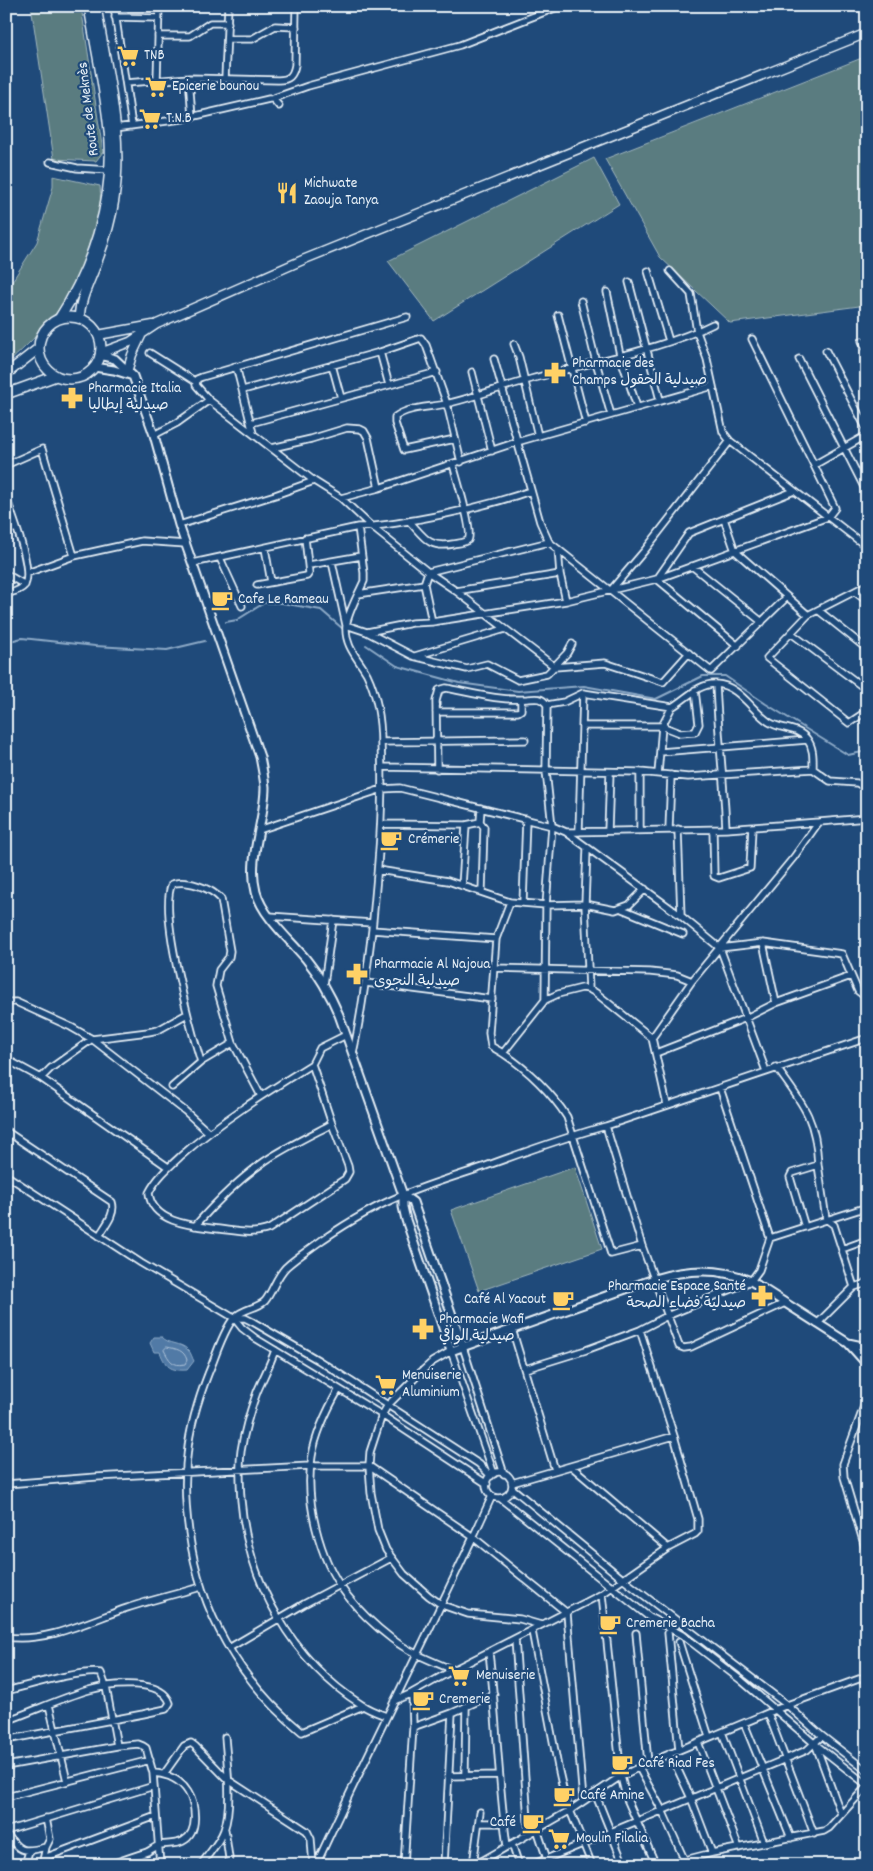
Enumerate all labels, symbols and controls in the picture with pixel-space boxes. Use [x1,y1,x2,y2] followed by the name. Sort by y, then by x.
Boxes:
[115,43,141,69] supermarket icon: TNB
[144,45,165,67] place label: TNB
[72,61,106,157] street label: Route de Meknès
[143,74,169,100] supermarket icon: Epicerie bounou
[172,76,259,98] place label: Epicerie bounou
[137,106,163,132] supermarket icon: T.N.B
[166,108,192,130] place label: T.N.B
[304,173,379,212] place label: Michwate Zaouja Tanya
[274,180,300,206] restaurant icon: Michwate Zaouja Tanya
[572,353,707,392] place label: Pharmacie des Champs صيدلية الحقول
[542,360,568,386] pharmacy icon: Pharmacie des Champs صيدلية الحقول
[88,378,182,417] place label: Pharmacie Italia صيدلية إيطاليا
[59,385,85,411] pharmacy icon: Pharmacie Italia صيدلية إيطاليا
[209,587,235,613] cafe icon: Cafe Le Rameau
[238,589,329,611] place label: Cafe Le Rameau
[378,827,404,853] cafe icon: Crémerie
[408,829,460,851] place label: Crémerie
[374,954,491,993] place label: Pharmacie Al Najoua صيدلية النجوى
[344,961,370,987] pharmacy icon: Pharmacie Al Najoua صيدلية النجوى
[608,1276,746,1315] place label: Pharmacie Espace Santé صيدلية فضاء الصحة
[749,1283,775,1309] pharmacy icon: Pharmacie Espace Santé صيدلية فضاء الصحة
[550,1287,576,1313] cafe icon: Café Al Yacout
[464,1289,546,1311] place label: Café Al Yacout
[439,1309,524,1348] place label: Pharmacie Wafi صيدلية الوافي
[410,1316,436,1342] pharmacy icon: Pharmacie Wafi صيدلية الوافي
[402,1365,462,1404] place label: Menuiserie Aluminium
[373,1372,399,1398] supermarket icon: Menuiserie Aluminium
[597,1611,623,1637] cafe icon: Cremerie Bacha
[626,1613,716,1635] place label: Cremerie Bacha
[446,1663,472,1689] supermarket icon: Menuiserie
[476,1665,536,1687] place label: Menuiserie
[410,1687,436,1713] cafe icon: Cremerie
[439,1689,491,1711] place label: Cremerie
[609,1751,635,1777] cafe icon: Café Riad Fes
[638,1753,715,1775] place label: Café Riad Fes
[551,1783,577,1809] cafe icon: Café Amine
[580,1785,645,1807] place label: Café Amine
[520,1810,546,1836] cafe icon: Café
[490,1812,516,1834] place label: Café
[546,1826,572,1852] supermarket icon: Moulin Filalia
[576,1828,649,1850] place label: Moulin Filalia

